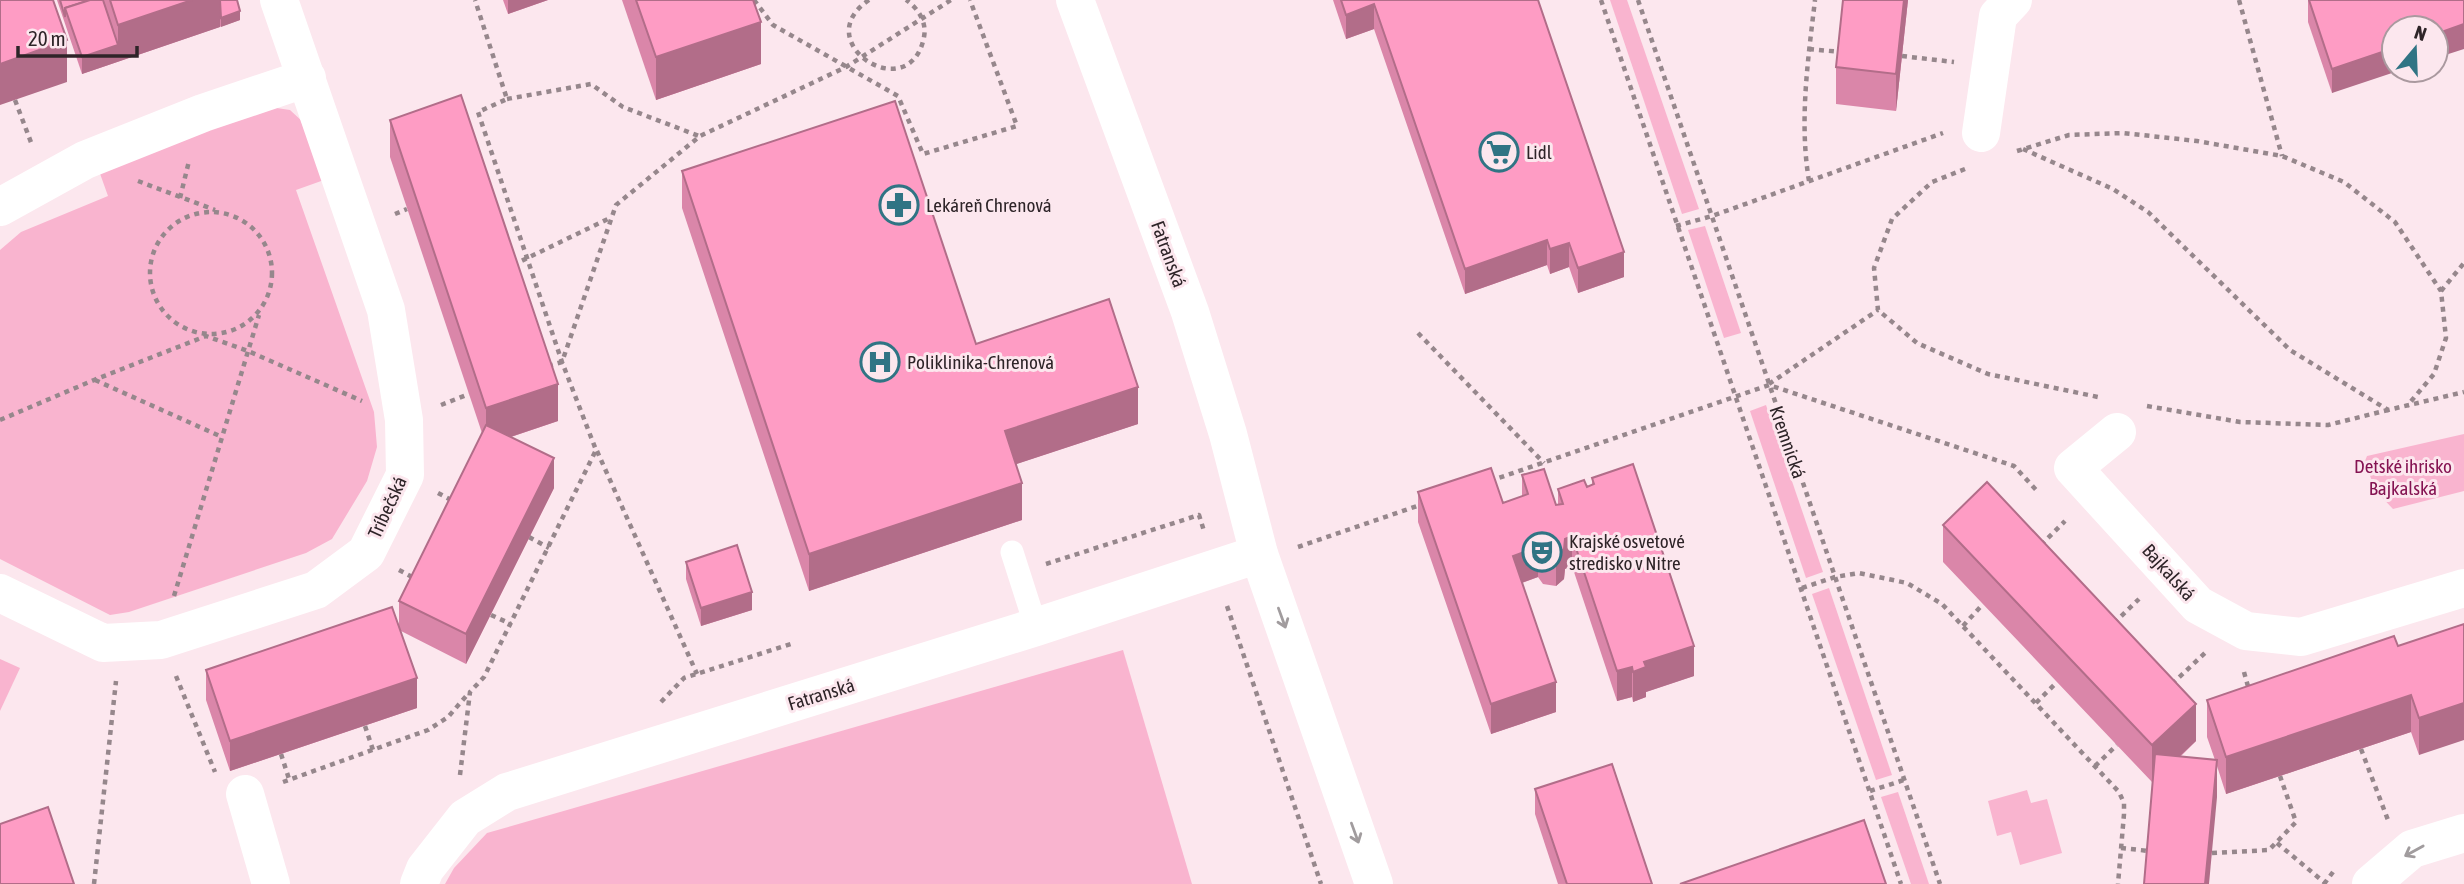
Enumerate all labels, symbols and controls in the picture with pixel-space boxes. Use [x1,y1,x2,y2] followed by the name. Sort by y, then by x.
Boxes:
[18,14,136,58] scale bar
[2380,14,2450,84] north arrow
[2412,21,2429,45] text: N
[28,26,66,50] text: 20 m
[1478,131,1520,173] supermarket icon: Lidl
[1526,141,1552,163] place label: Lidl
[878,184,920,226] pharmacy icon: Lekáreň Chrenová
[926,194,1052,216] place label: Lekáreň Chrenová
[1147,218,1191,290] street label: Fatranská
[859,341,901,383] hospital icon: Poliklinika-Chrenová
[907,351,1054,373] place label: Poliklinika-Chrenová
[1765,403,1811,481] street label: Kremnická
[2354,455,2452,499] park label: Detské ihrisko Bajkalská
[363,473,411,541] street label: Tríbečská
[1569,530,1685,574] place label: Krajské osvetové stredisko v Nitre
[1521,531,1563,573] theatre icon: Krajské osvetové stredisko v Nitre
[2138,539,2200,605] street label: Bajkalská
[1277,607,1289,629] one-way arrow
[785,673,857,715] street label: Fatranská
[1350,822,1362,844] one-way arrow
[2404,844,2424,858] one-way arrow

